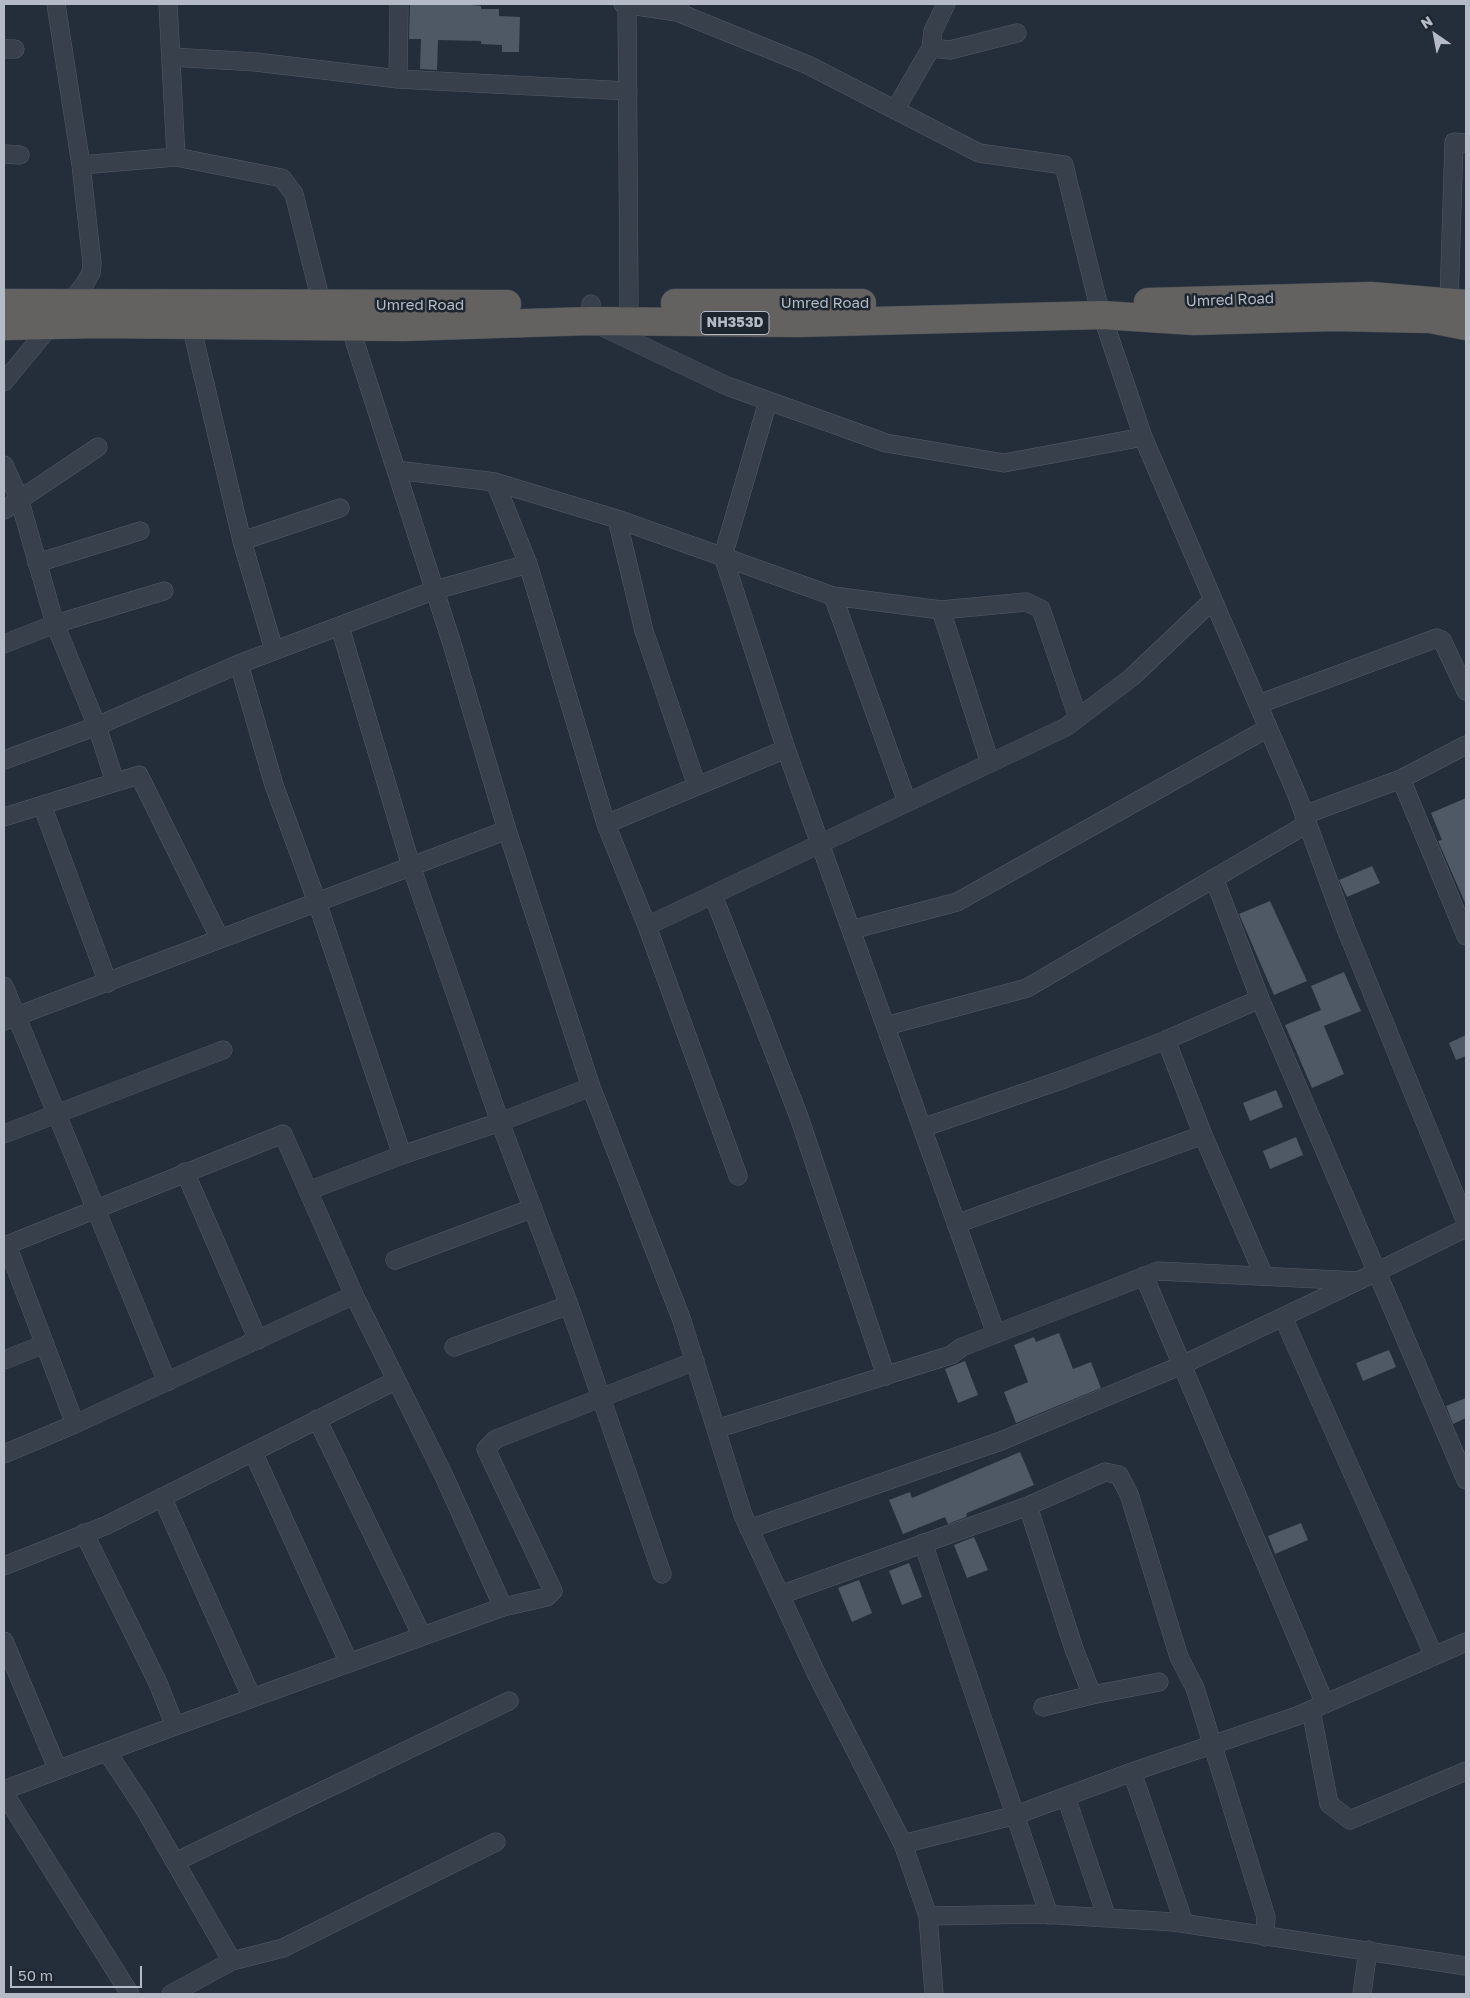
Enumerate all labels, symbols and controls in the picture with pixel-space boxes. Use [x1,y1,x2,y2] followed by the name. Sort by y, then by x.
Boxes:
[1410,10,1460,60] north arrow
[1417,12,1436,32] text: N
[1186,289,1274,311] street label: Umred Road
[781,294,869,312] street label: Umred Road
[376,296,464,314] street label: Umred Road
[701,312,769,334] road number: NH353D
[12,1956,145,1988] scale bar
[18,1966,53,1984] text: 50 m

